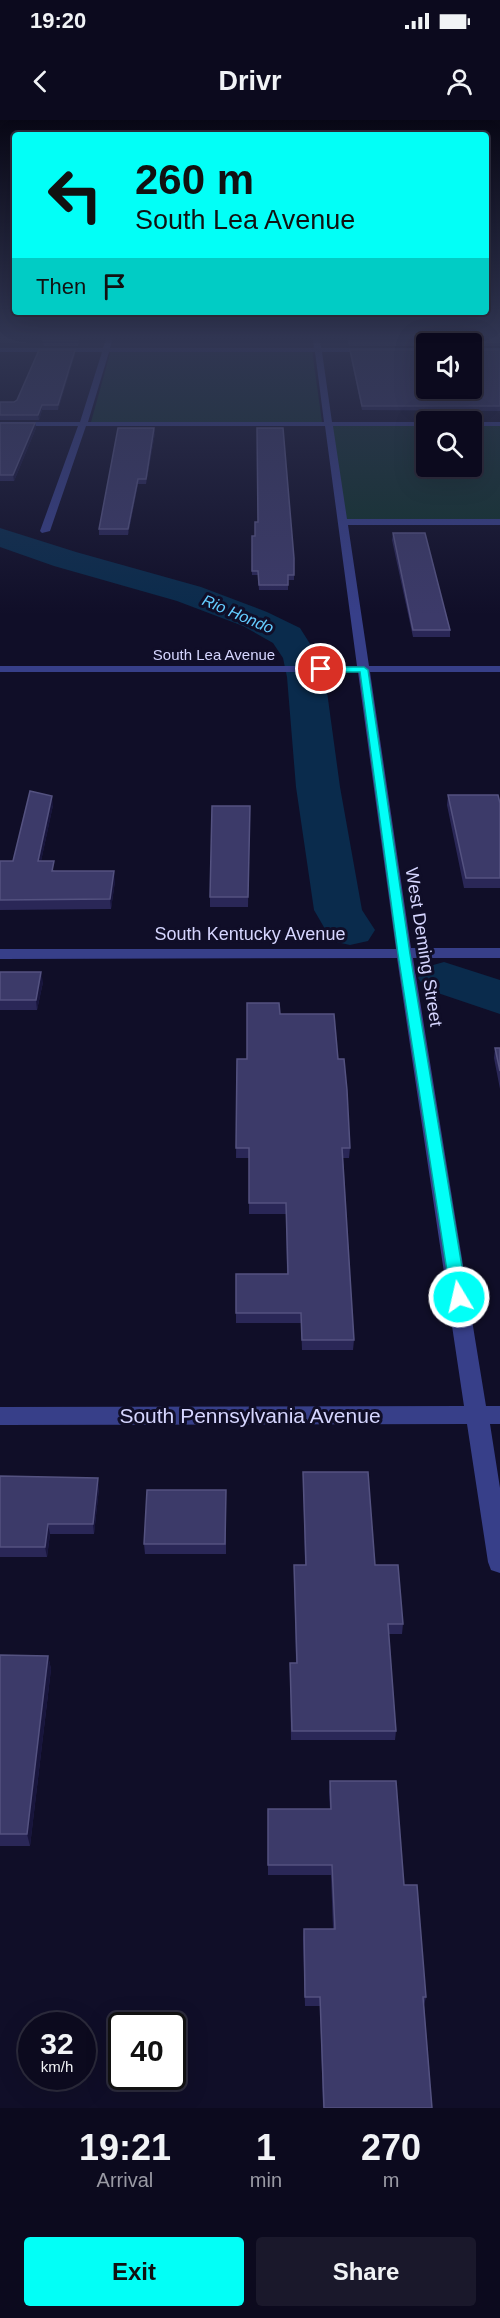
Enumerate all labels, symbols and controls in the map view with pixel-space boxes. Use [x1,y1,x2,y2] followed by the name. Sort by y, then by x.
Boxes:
[30,8,86,33] text: 19:20
[24,65,57,98] icon: back
[443,65,476,98] icon: person
[218,66,282,96] text: Drivr
[36,156,114,234] icon: left
[135,156,254,203] text: 260 m
[135,205,355,235] text: South Lea Avenue
[98,270,131,303] icon: arrive
[36,274,86,299] text: Then
[416,333,482,477] map controls
[416,333,482,399] button: sound
[416,411,482,477] button: search
[200,591,276,637] water label: Rio Hondo
[295,643,346,694] pin
[153,646,275,663] street label: South Lea Avenue
[304,652,337,685] icon: arrive
[402,866,446,1028] street label: West Deming Street
[155,924,345,944] street label: South Kentucky Avenue
[427,1265,491,1329] position arrow
[119,1404,381,1427] street label: South Pennsylvania Avenue
[108,2012,186,2090] speed limit sign: 40
[40,2027,74,2060] text: 32
[41,2058,73,2075] text: km/h
[79,2127,171,2168] text: 19:21
[256,2127,276,2168] text: 1
[361,2127,421,2168] text: 270
[97,2169,153,2191] text: Arrival
[250,2169,282,2191] text: min
[383,2169,399,2191] text: m
[24,2237,244,2306] button: Exit
[256,2237,476,2306] button: Share

